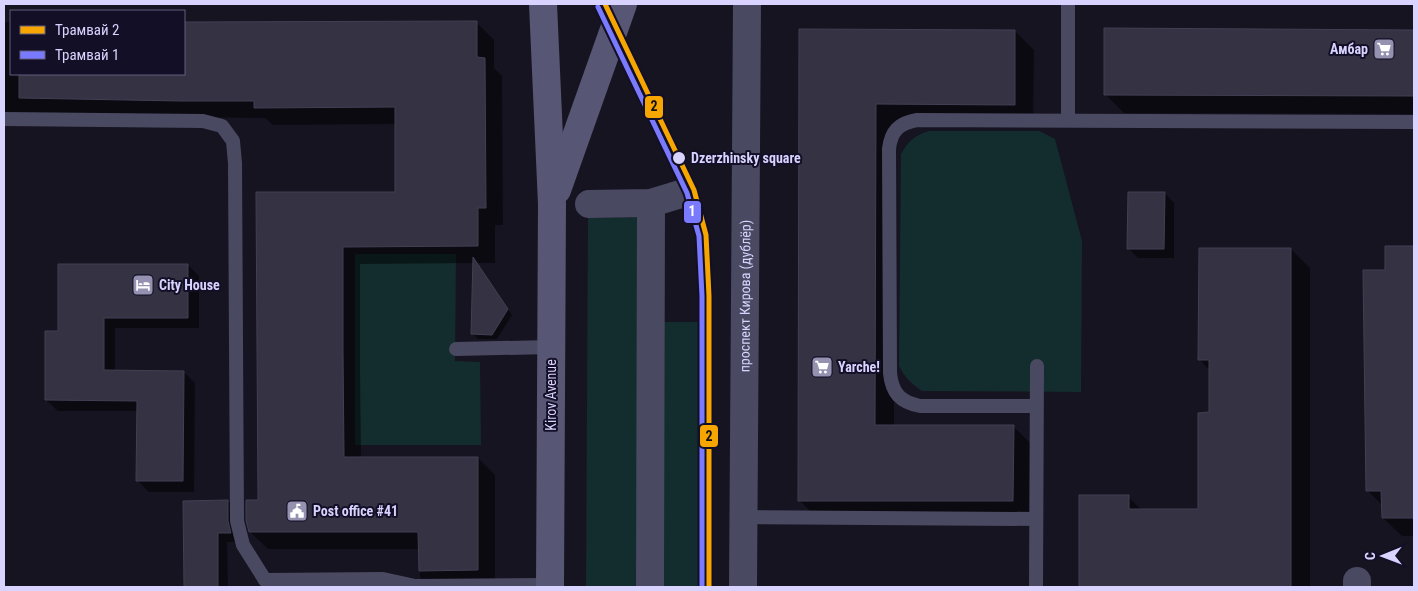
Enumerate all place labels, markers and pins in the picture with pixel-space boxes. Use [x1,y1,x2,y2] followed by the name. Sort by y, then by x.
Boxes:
[1372,37,1396,61] supermarket icon: Амбар
[1330,41,1368,57] place label: Амбар
[671,150,687,166] marker: Dzerzhinsky square
[691,150,801,166] place label: Dzerzhinsky square
[131,273,155,297] hotel icon: City House
[159,277,220,293] place label: City House
[810,355,834,379] supermarket icon: Yarche!
[838,359,880,375] place label: Yarche!
[285,499,309,523] public building icon: Post office #41
[313,503,398,519] place label: Post office #41

